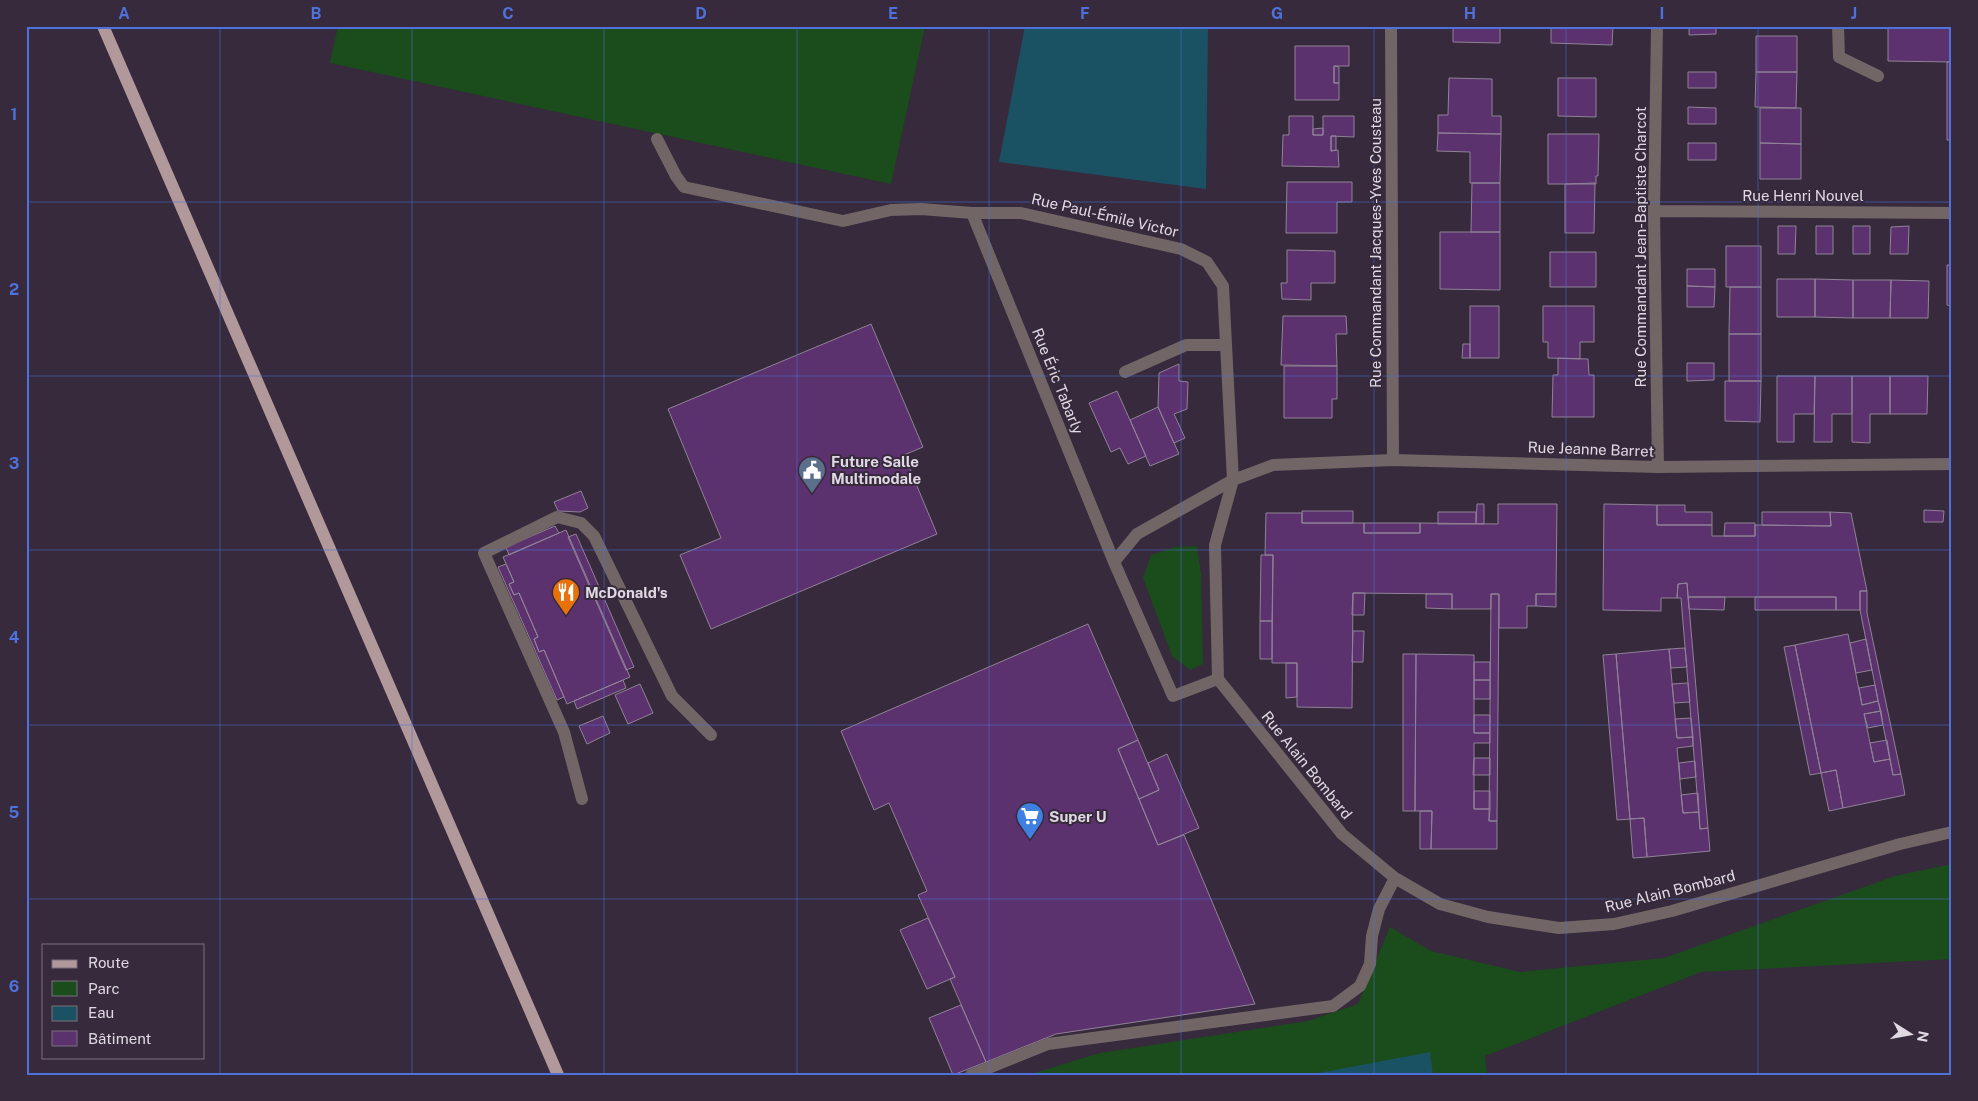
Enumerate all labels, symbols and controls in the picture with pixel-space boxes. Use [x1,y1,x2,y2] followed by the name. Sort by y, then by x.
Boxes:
[118,4,130,23] text: A
[311,4,322,23] text: B
[502,4,514,23] text: C
[695,4,707,23] text: D
[888,4,898,23] text: E
[1080,4,1090,23] text: F
[1271,4,1283,23] text: G
[1464,4,1476,23] text: H
[1660,4,1664,23] text: I
[1851,4,1857,23] text: J
[1367,98,1384,388] street label: Rue Commandant Jacques-Yves Cousteau
[11,105,17,124] text: 1
[1632,106,1649,387] street label: Rue Commandant Jean-Baptiste Charcot
[1742,187,1864,204] street label: Rue Henri Nouvel
[1030,190,1180,240] street label: Rue Paul-Émile Victor
[9,280,19,299] text: 2
[1029,326,1087,436] street label: Rue Éric Tabarly
[1527,438,1655,460] street label: Rue Jeanne Barret
[831,453,921,487] place label: Future Salle Multimodale
[9,454,19,473] text: 3
[797,455,827,494] public building icon: Future Salle Multimodale
[551,577,581,616] restaurant icon: McDonald's
[585,584,668,601] place label: McDonald's
[9,628,20,647] text: 4
[1258,708,1356,822] street label: Rue Alain Bombard
[1015,801,1045,840] supermarket icon: Super U
[9,803,20,822] text: 5
[1049,808,1107,825] place label: Super U
[1603,867,1737,915] street label: Rue Alain Bombard
[42,944,205,1058] legend
[88,954,129,971] text: Route
[9,977,19,996] text: 6
[88,980,120,997] text: Parc
[88,1004,114,1021] text: Eau
[1886,1008,1936,1058] north arrow
[88,1030,151,1047] text: Bâtiment
[1914,1030,1932,1043] text: N

